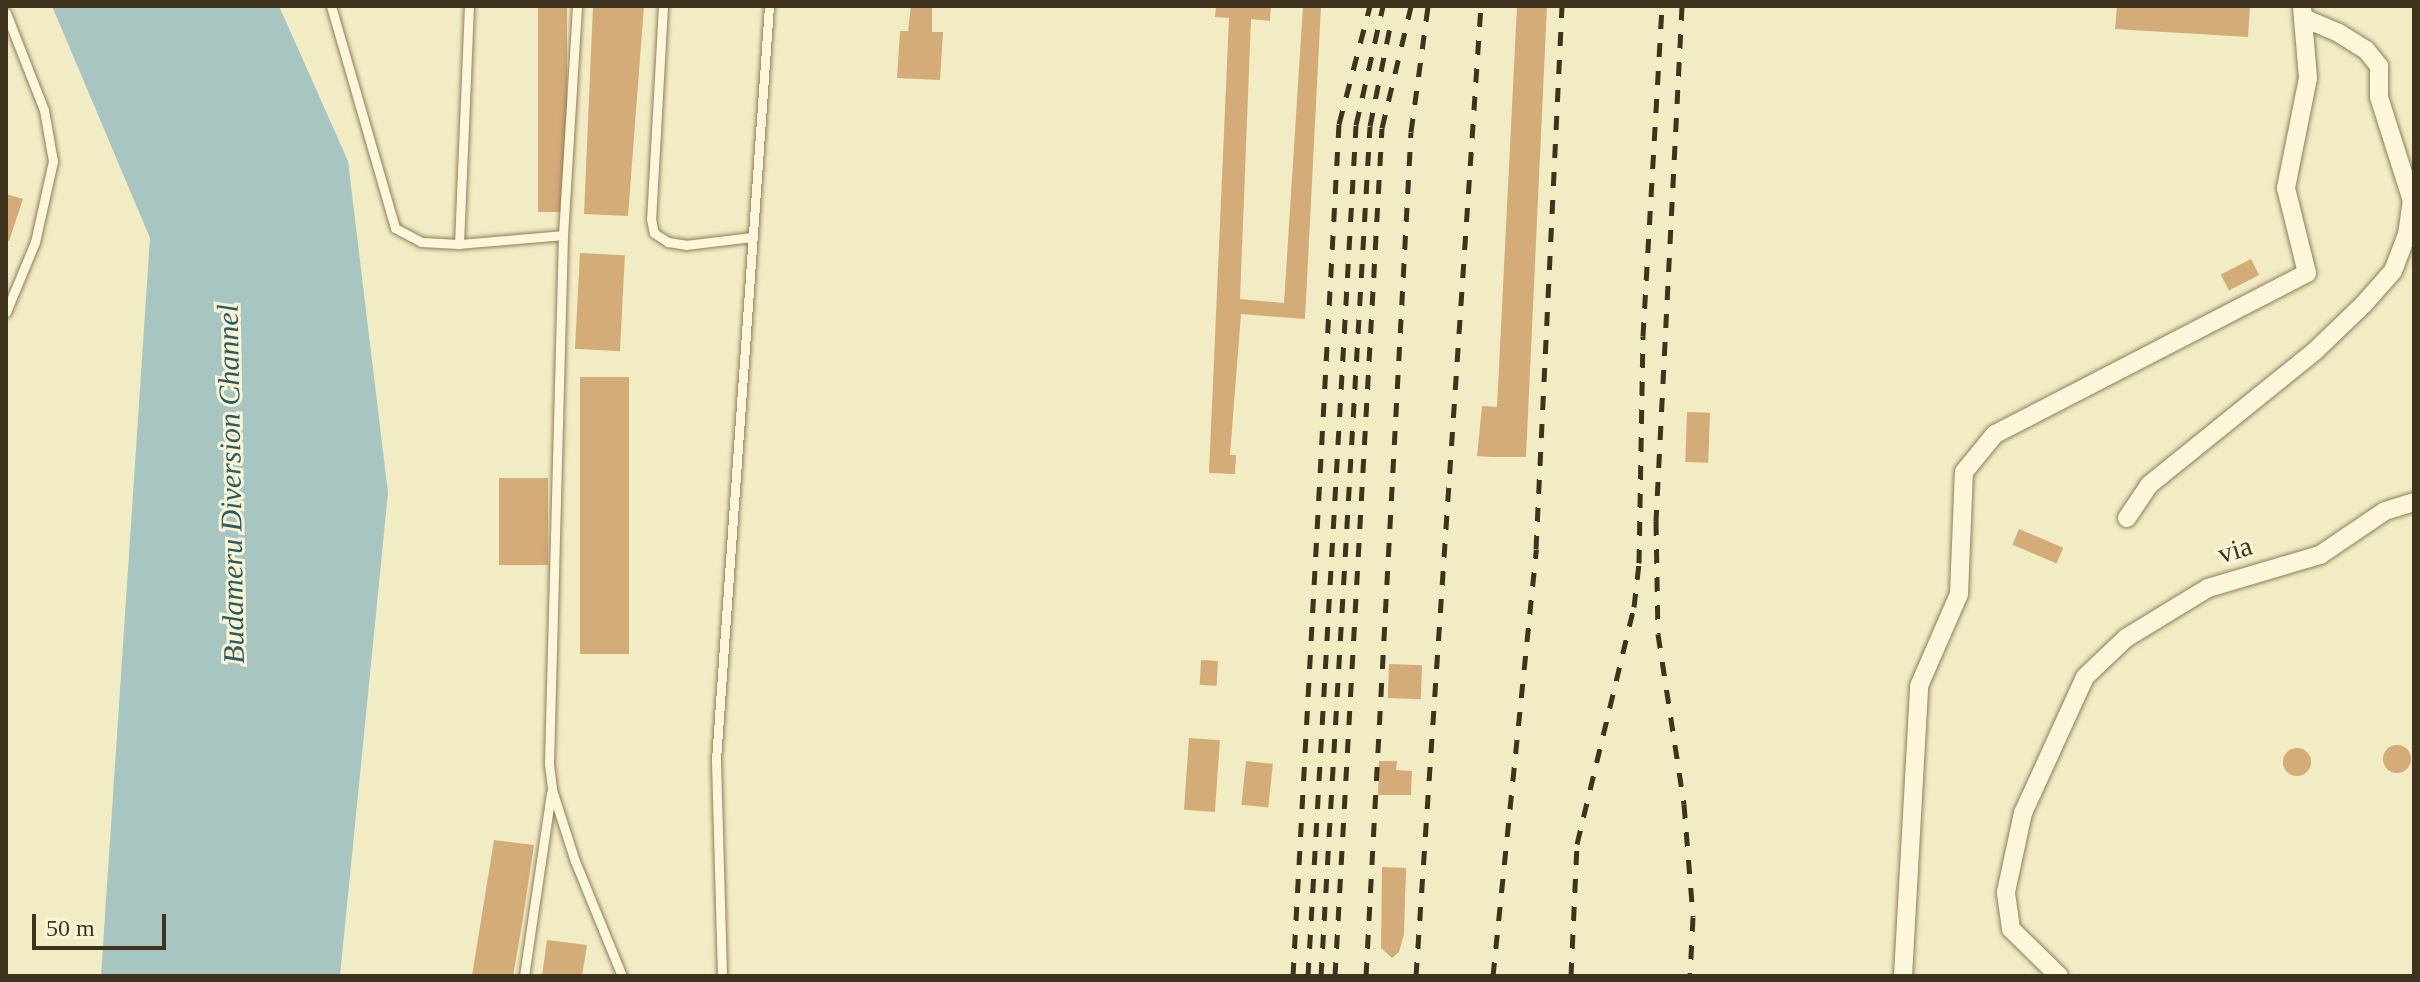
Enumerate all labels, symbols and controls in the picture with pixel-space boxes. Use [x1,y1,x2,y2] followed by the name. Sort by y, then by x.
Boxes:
[210,304,252,664] water label: Budameru Diversion Channel
[2214,529,2256,571] street label: via
[36,898,170,948] scale bar
[46,915,95,941] text: 50 m

